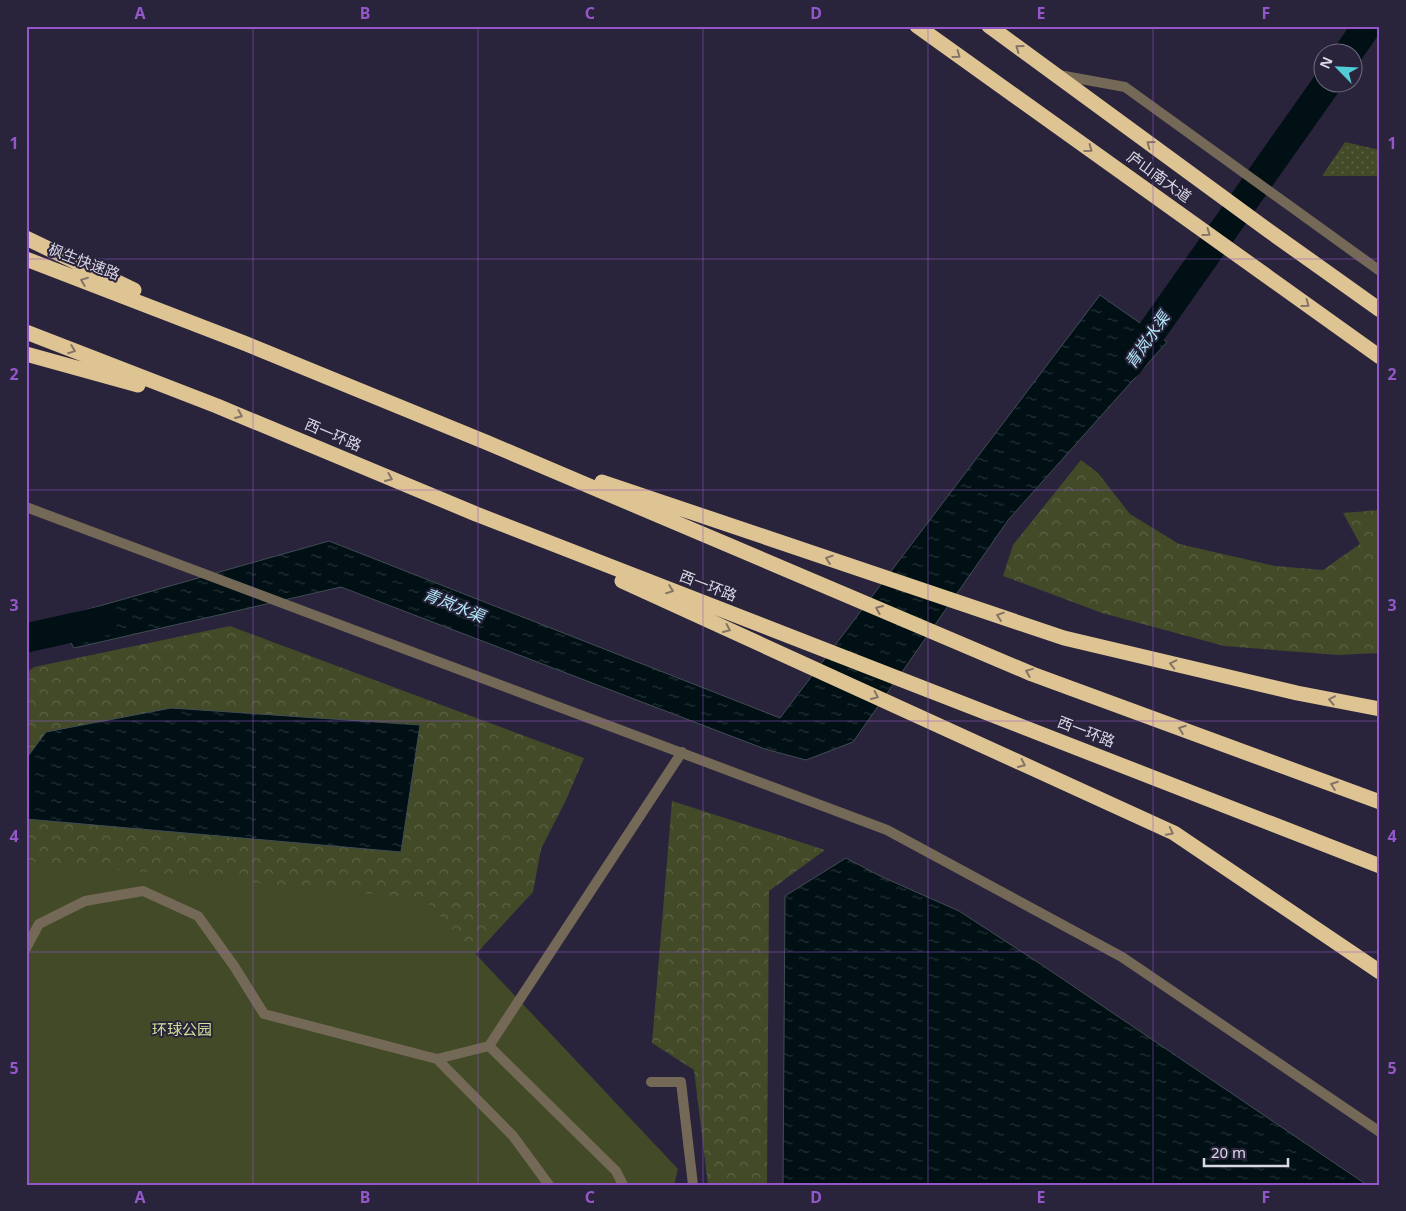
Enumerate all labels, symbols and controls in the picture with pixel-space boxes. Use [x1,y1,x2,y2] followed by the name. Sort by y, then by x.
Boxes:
[134,2,146,24] text: A
[360,2,370,24] text: B
[585,2,595,24] text: C
[810,2,822,24] text: D
[1037,2,1046,24] text: E
[1262,2,1270,24] text: F
[1314,42,1364,92] north arrow
[1016,46,1025,54] one-way arrow
[951,49,960,57] one-way arrow
[1315,53,1337,72] text: N
[9,132,19,154] text: 1
[1387,132,1397,154] text: 1
[1147,142,1156,150] one-way arrow
[1083,143,1093,152] one-way arrow
[1123,146,1196,206] street label: 庐山南大道
[1201,228,1210,236] one-way arrow
[46,238,123,284] street label: 枫生快速路
[80,277,89,287] one-way arrow
[1300,298,1310,307] one-way arrow
[1120,306,1176,373] water label: 青岚水渠
[67,344,76,354] one-way arrow
[9,363,19,385] text: 2
[1387,363,1397,385] text: 2
[234,409,243,420] one-way arrow
[302,413,365,455] street label: 西一环路
[384,472,393,482] one-way arrow
[826,554,834,564] one-way arrow
[677,565,740,605] street label: 西一环路
[420,583,490,628] water label: 青岚水渠
[665,583,674,594] one-way arrow
[9,594,19,616] text: 3
[1387,594,1397,616] text: 3
[876,605,884,615] one-way arrow
[996,612,1005,622] one-way arrow
[722,622,731,633] one-way arrow
[1169,659,1178,670] one-way arrow
[1025,668,1034,679] one-way arrow
[869,690,878,700] one-way arrow
[1327,695,1336,705] one-way arrow
[1055,711,1118,751] street label: 西一环路
[1178,725,1186,735] one-way arrow
[1017,758,1026,768] one-way arrow
[1330,781,1339,791] one-way arrow
[9,825,19,847] text: 4
[1387,825,1397,847] text: 4
[1165,826,1174,836] one-way arrow
[152,1019,212,1039] park label: 环球公园
[9,1057,19,1079] text: 5
[1387,1057,1397,1079] text: 5
[1204,1136,1287,1168] scale bar
[1211,1142,1246,1162] text: 20 m
[134,1186,146,1208] text: A
[360,1186,370,1208] text: B
[585,1186,595,1208] text: C
[810,1186,822,1208] text: D
[1037,1186,1046,1208] text: E
[1262,1186,1270,1208] text: F

